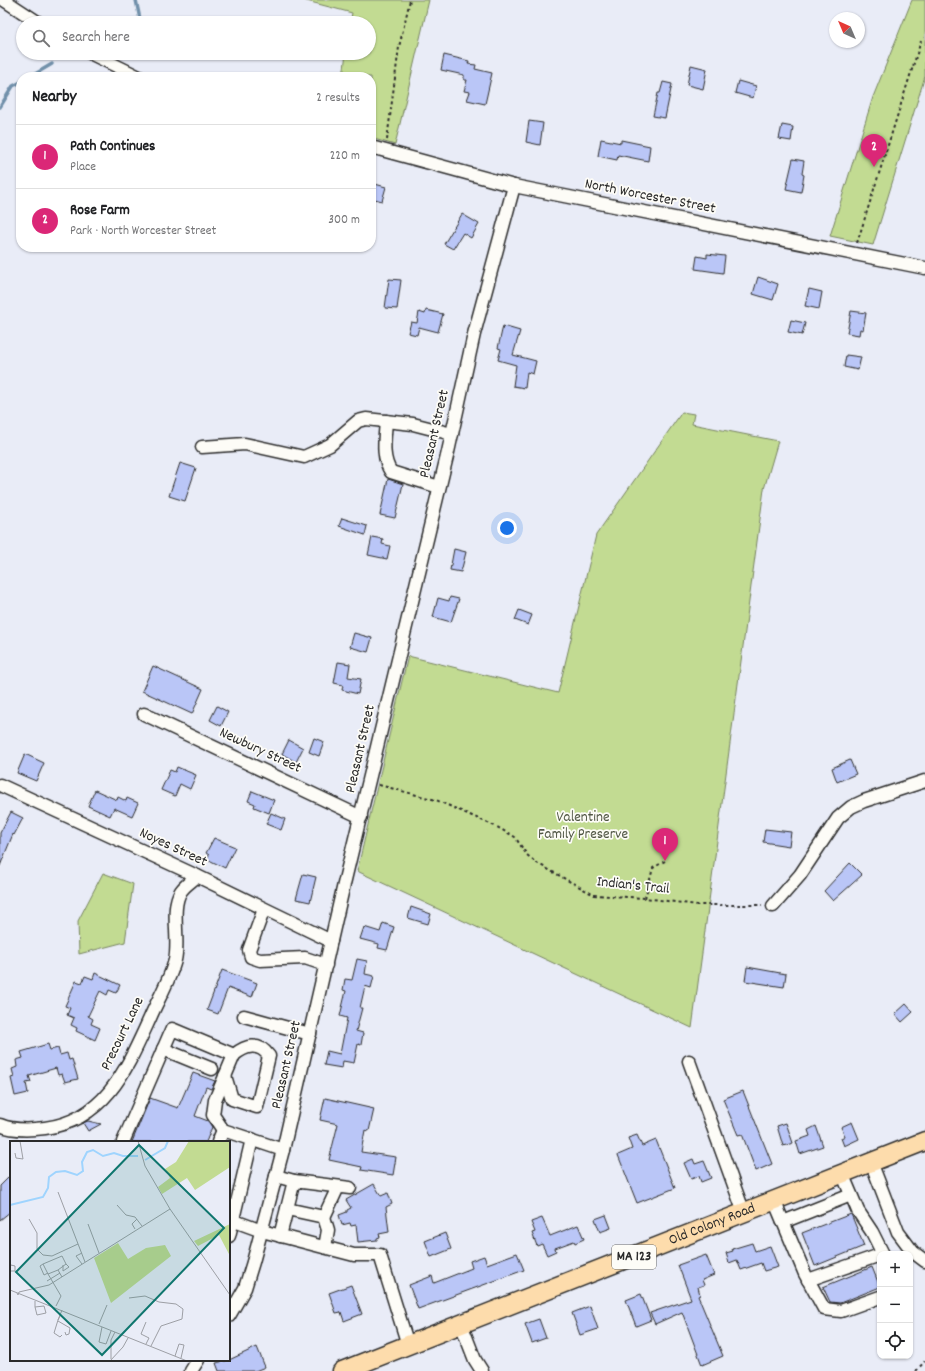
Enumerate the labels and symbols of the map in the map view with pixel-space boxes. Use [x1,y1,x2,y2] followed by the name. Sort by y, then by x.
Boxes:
[829,12,865,48] north arrow
[861,134,887,167] pin: 2
[583,174,718,221] street label: North Worcester Street
[414,387,456,480] street label: Pleasant Street
[497,518,517,538] your location
[340,702,382,795] street label: Pleasant Street
[215,722,305,780] street label: Newbury Street
[538,807,628,846] park label: Valentine Family Preserve
[135,823,211,874] street label: Noyes Street
[652,828,678,861] pin: 1
[596,871,671,901] street label: Indian's Trail
[96,993,150,1074] street label: Precourt Lane
[266,1018,308,1111] street label: Pleasant Street
[10,1141,230,1361] inset map
[666,1198,759,1252] street label: Old Colony Road
[612,1245,656,1269] road number: MA 123

